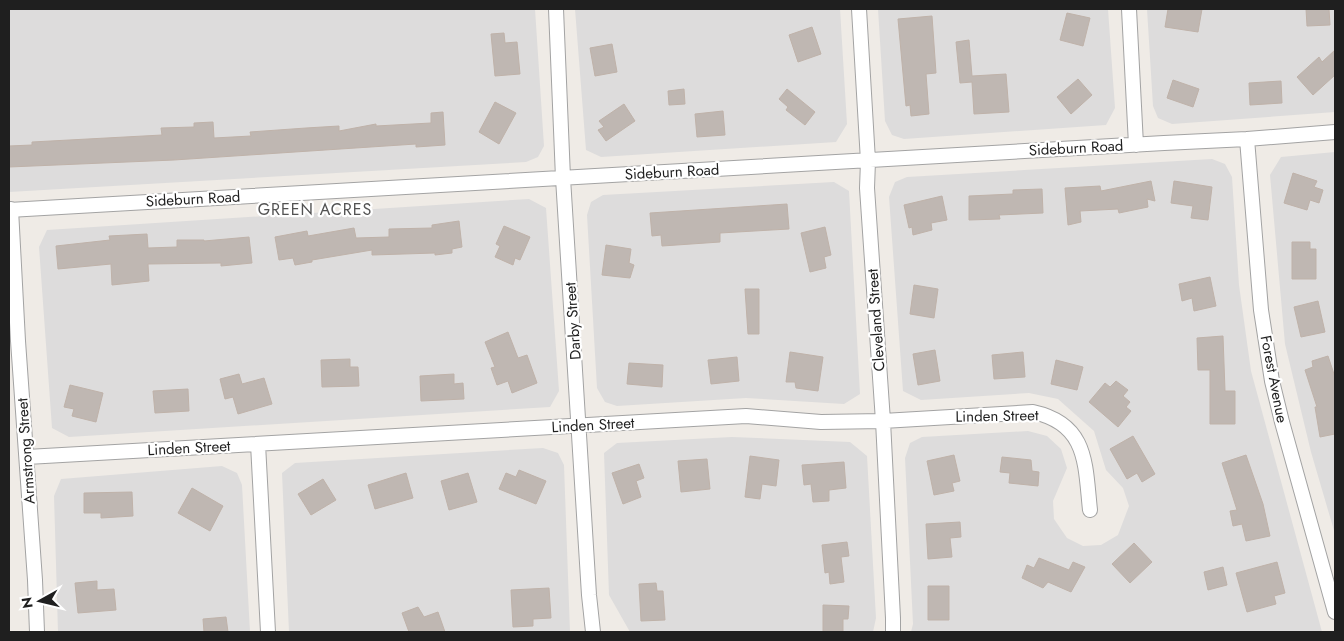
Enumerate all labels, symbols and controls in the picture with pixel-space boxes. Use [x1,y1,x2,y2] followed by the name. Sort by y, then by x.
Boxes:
[1028,135,1124,161] street label: Sideburn Road
[624,159,720,185] street label: Sideburn Road
[145,186,241,212] street label: Sideburn Road
[258,198,372,221] district label: GREEN ACRES
[861,268,891,372] street label: Cleveland Street
[559,281,587,361] street label: Darby Street
[1255,333,1293,425] street label: Forest Avenue
[11,397,41,505] street label: Armstrong Street
[955,404,1039,428] street label: Linden Street
[551,412,635,438] street label: Linden Street
[147,435,231,461] street label: Linden Street
[15,576,65,626] north arrow
[16,596,38,610] text: N

